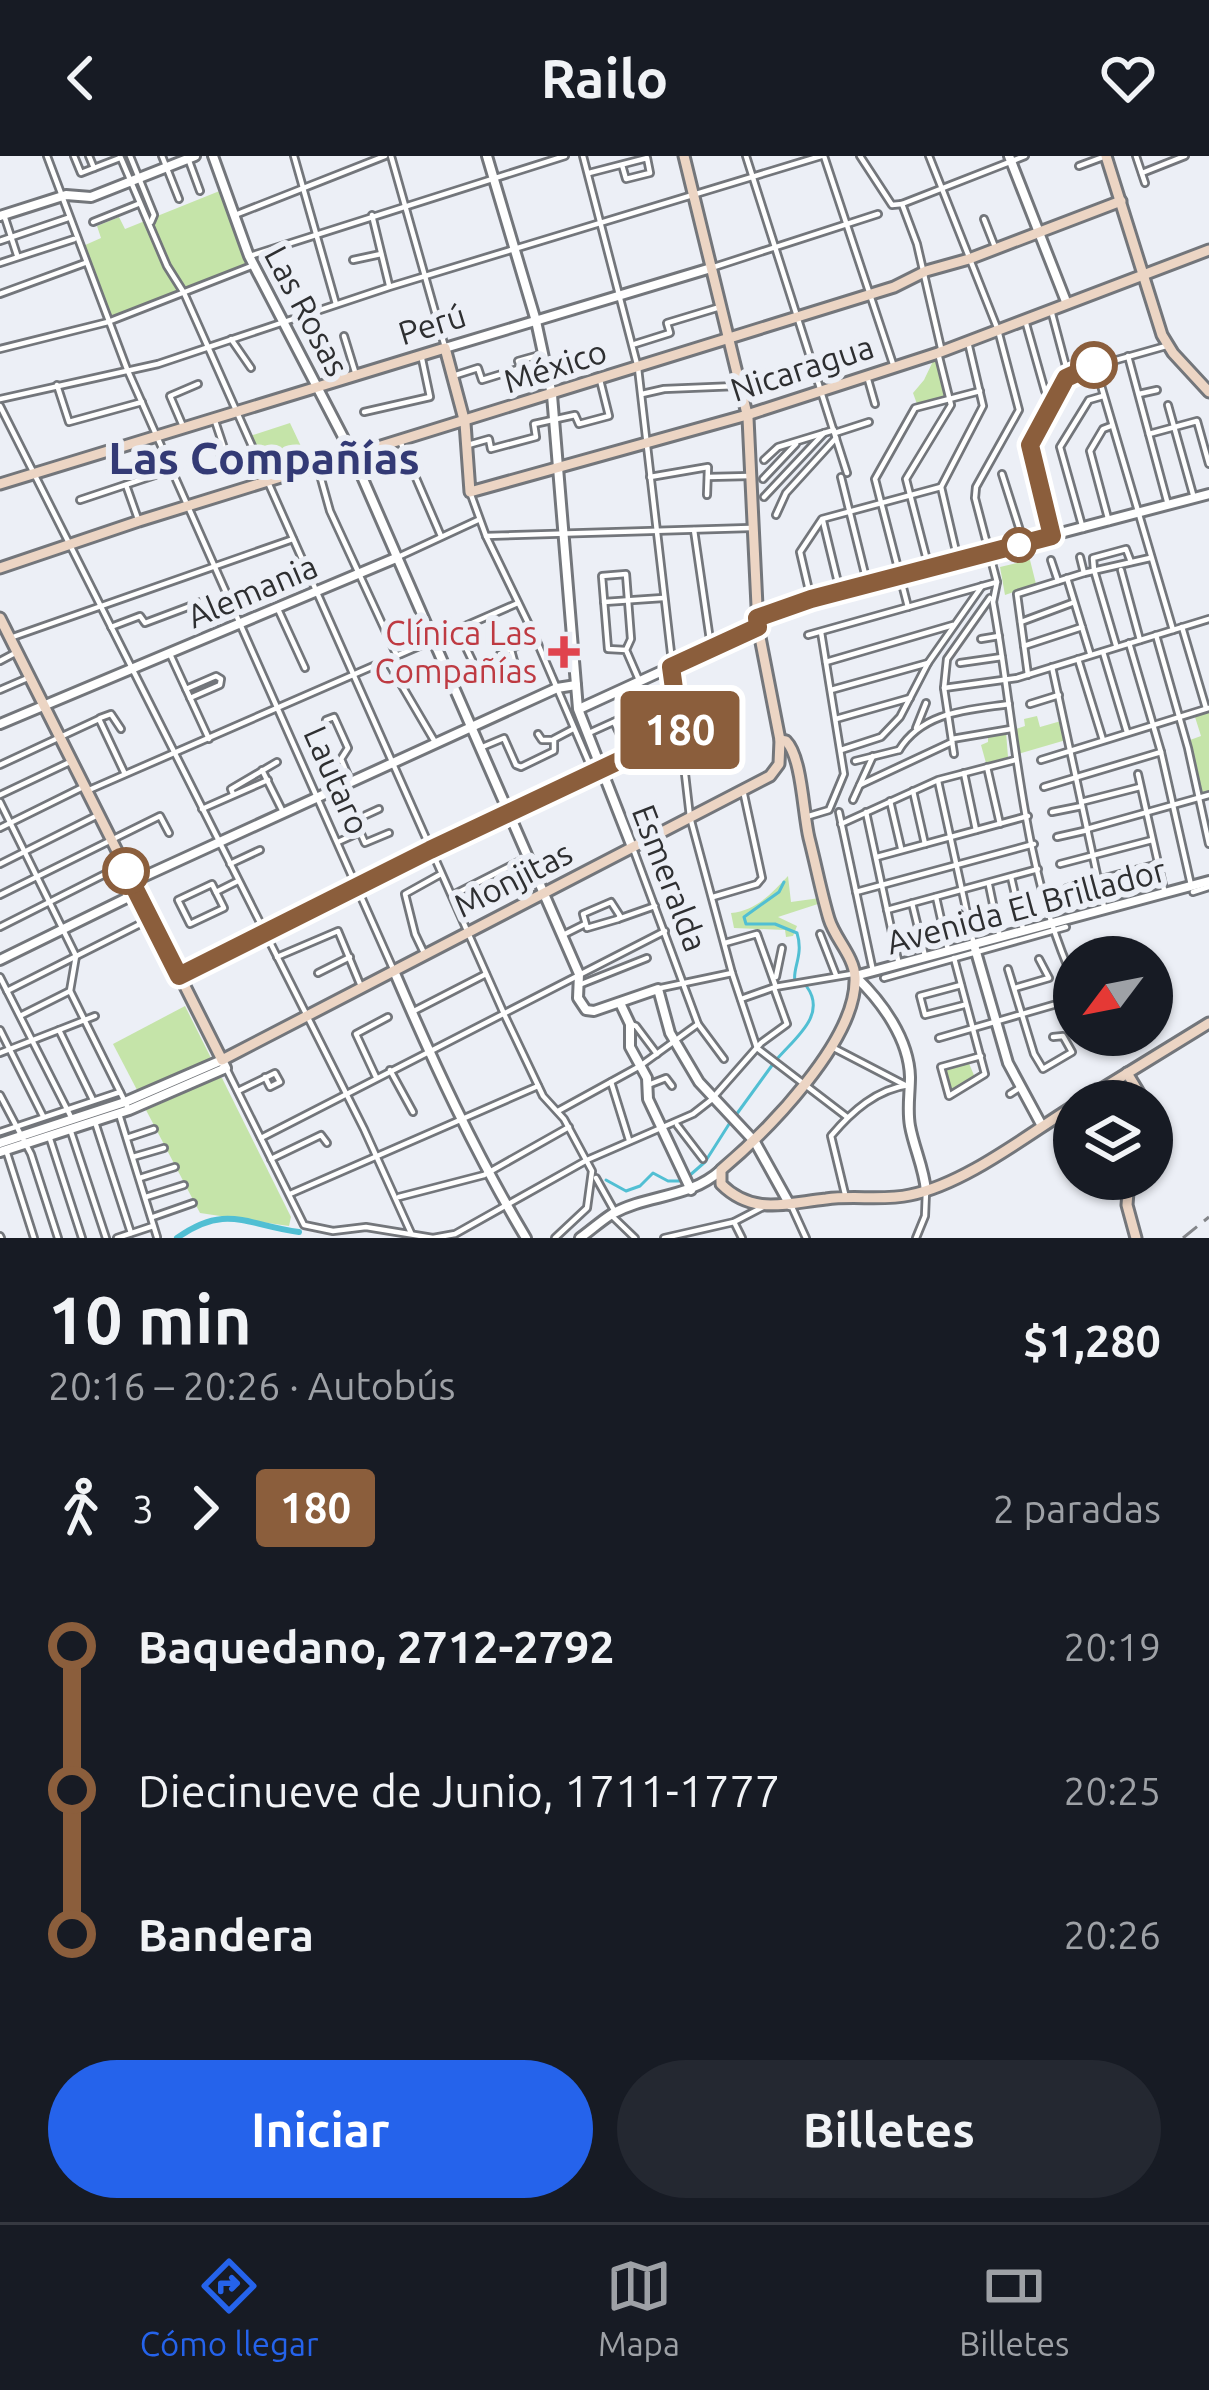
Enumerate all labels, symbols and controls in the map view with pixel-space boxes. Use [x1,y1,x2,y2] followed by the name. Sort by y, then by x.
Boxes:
[48,45,114,111] icon: back
[1095,45,1161,111] icon: heart
[541,48,668,108] text: Railo
[258,240,357,382] street label: Las Rosas
[394,296,470,351] street label: Perú
[726,327,878,408] street label: Nicaragua
[499,332,611,400] street label: México
[1072,343,1116,387] unlabelled marker
[108,432,420,483] district label: Las Compañías
[1003,529,1035,561] unlabelled marker
[181,547,322,634] street label: Alemania
[375,614,537,689] place label: Clínica Las Compañías
[548,636,580,668] marker: Clínica Las Compañías
[611,691,749,769] line badge: 180
[644,706,716,753] text: 180
[297,720,378,840] street label: Lautaro
[626,799,715,956] street label: Esmeralda
[448,833,578,924] street label: Monjitas
[104,849,148,893] unlabelled marker
[882,850,1170,961] street label: Avenida El Brillador
[1053,936,1173,1056] north arrow
[1053,936,1173,1200] map controls
[1053,1080,1173,1200] button: layers
[48,1282,252,1356] text: 10 min
[1023,1315,1161,1366] text: $1,280
[48,1364,456,1407] text: 20:16 – 20:26 · Autobús
[48,1475,114,1541] icon: walk
[172,1475,238,1541] icon: forward
[280,1484,351,1531] text: 180
[132,1487,154,1530] text: 3
[993,1487,1161,1530] text: 2 paradas
[138,1621,615,1672] text: Baquedano, 2712-2792
[1063,1625,1161,1668] text: 20:19
[138,1765,780,1816] text: Diecinueve de Junio, 1711-1777
[1063,1769,1161,1812] text: 20:25
[138,1909,314,1960] text: Bandera
[1063,1913,1161,1956] text: 20:26
[48,2060,593,2198] button: Iniciar
[617,2060,1161,2198] button: Billetes
[140,2253,319,2362] tab: Cómo llegar
[598,2253,680,2362] tab: Mapa
[959,2253,1069,2362] tab: Billetes

